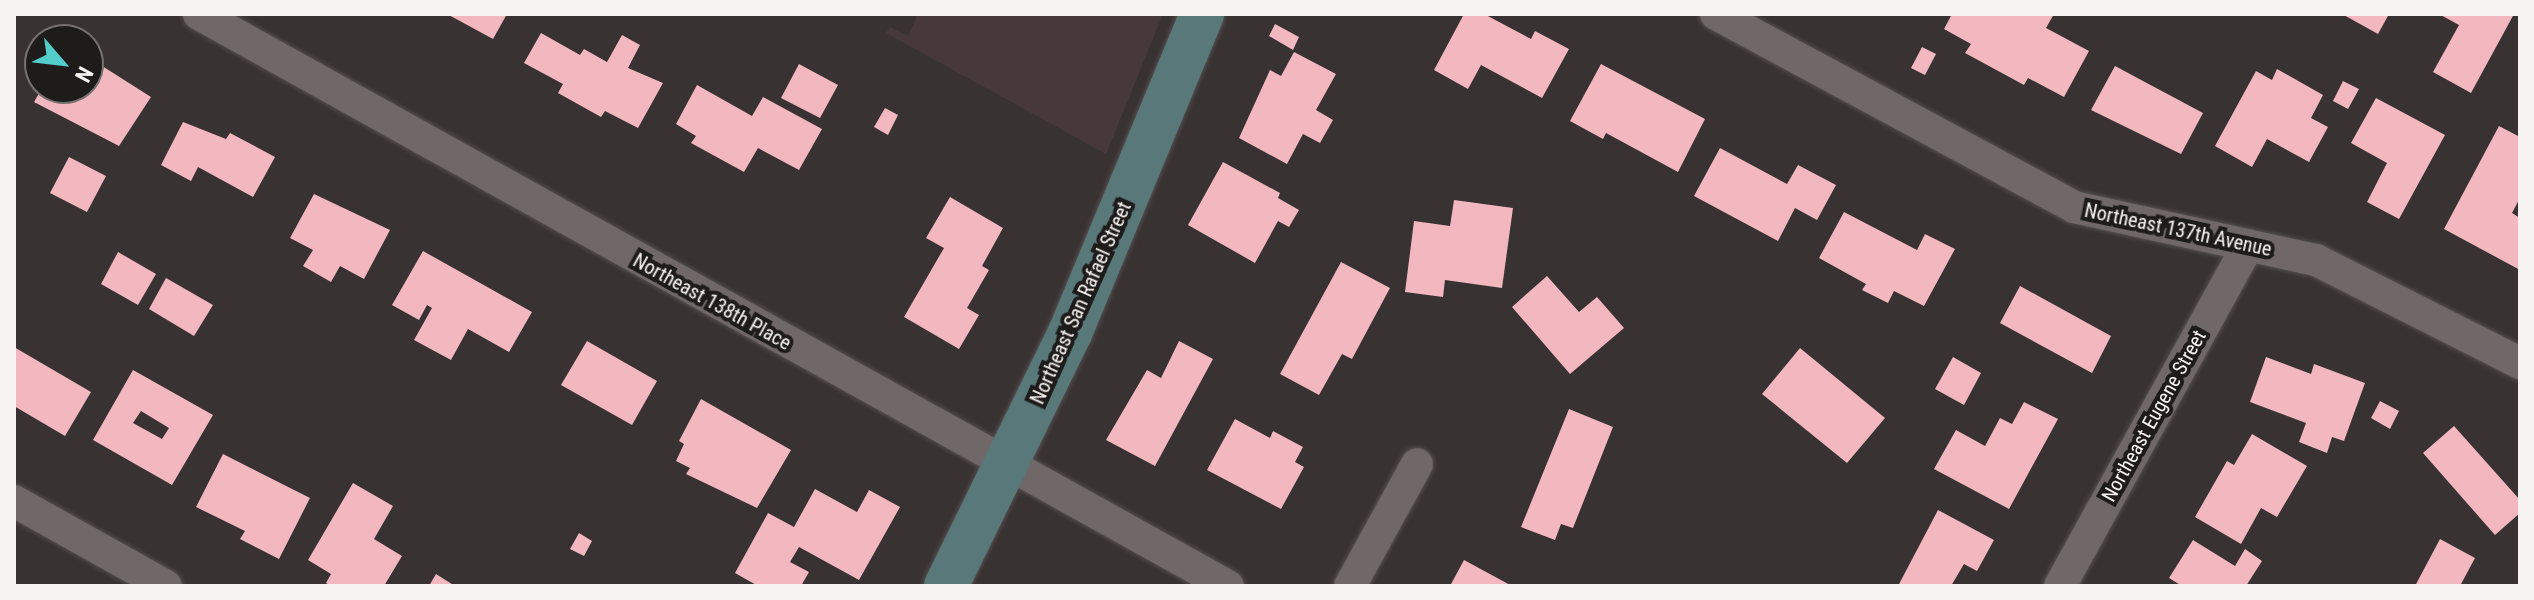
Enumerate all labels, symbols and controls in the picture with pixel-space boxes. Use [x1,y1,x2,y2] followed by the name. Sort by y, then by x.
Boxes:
[24,24,104,104] north arrow
[70,63,98,86] text: N
[1026,198,1136,408] street label: Northeast San Rafael Street
[2082,198,2274,262] street label: Northeast 137th Avenue
[629,249,795,355] street label: Northeast 138th Place
[2097,326,2211,506] street label: Northeast Eugene Street

